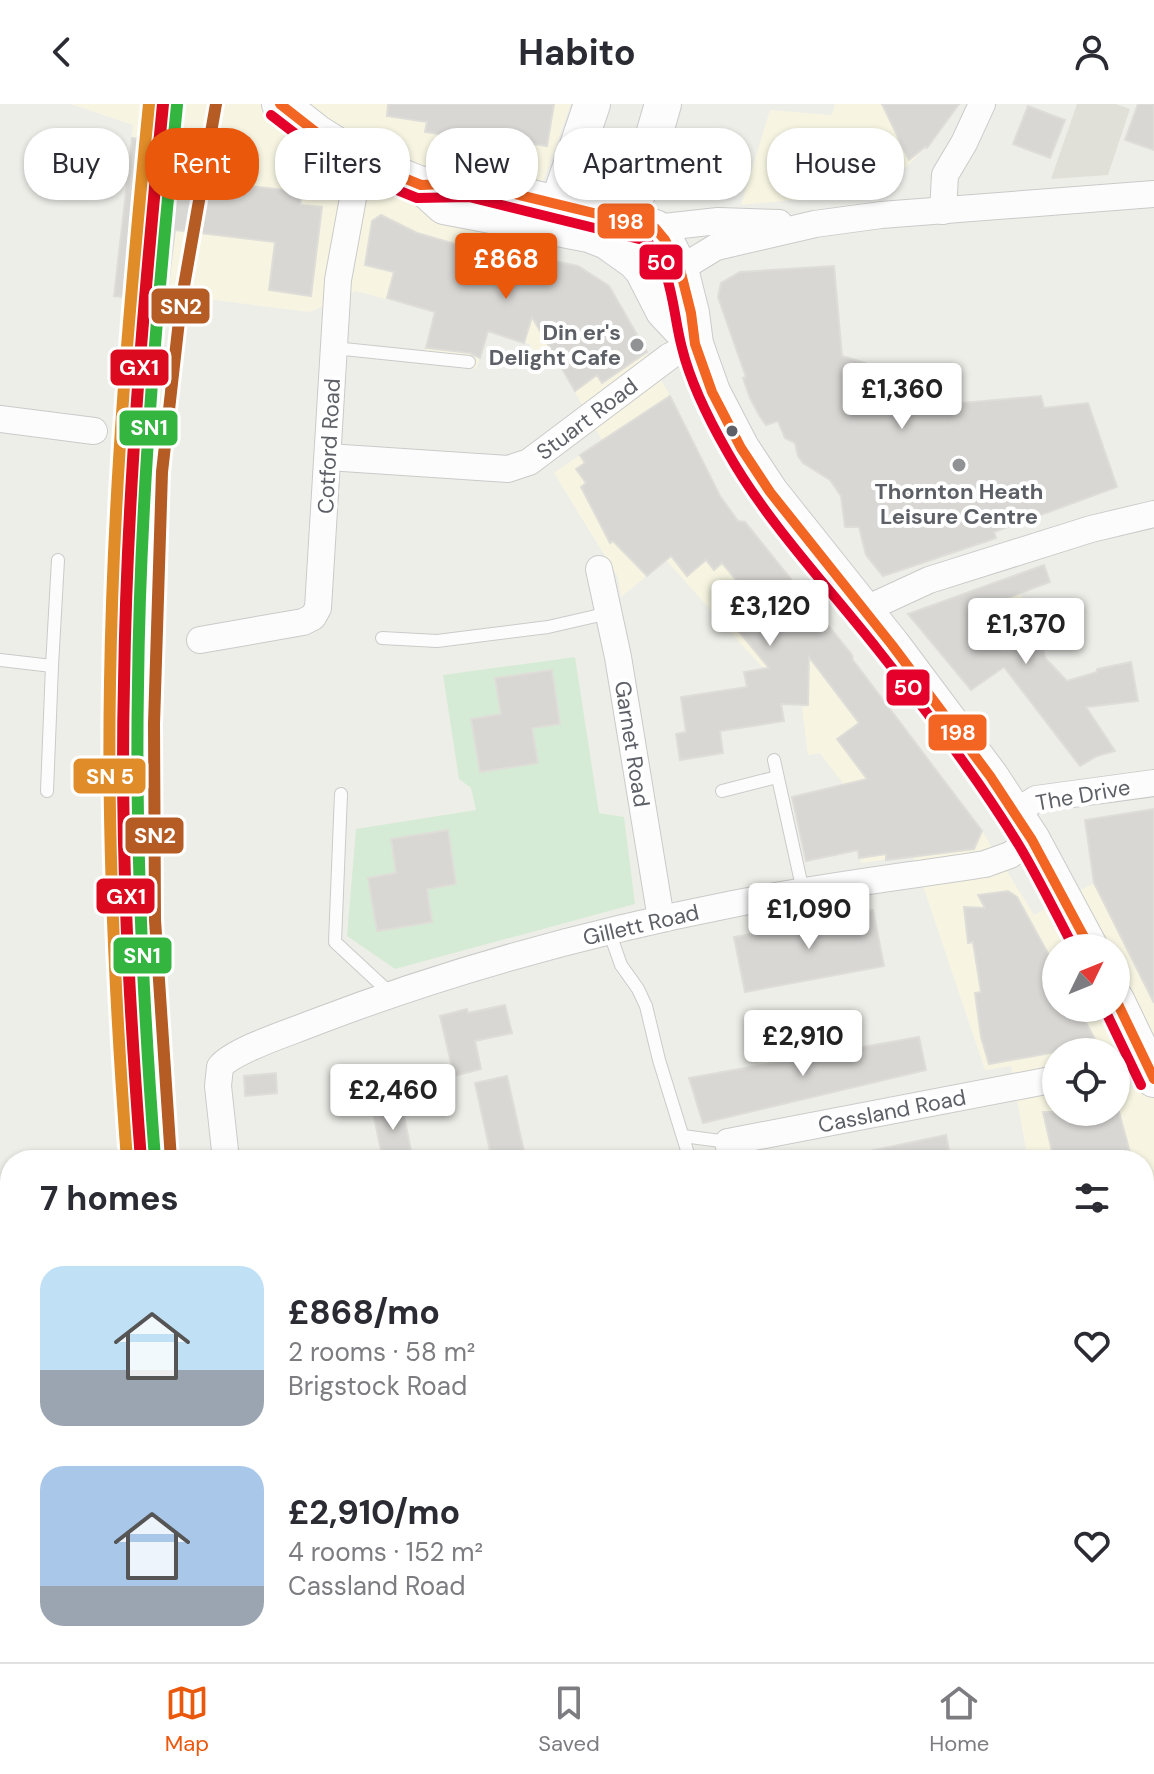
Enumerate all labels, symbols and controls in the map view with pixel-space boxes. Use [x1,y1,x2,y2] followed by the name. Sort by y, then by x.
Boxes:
[518,29,636,76] text: Habito
[40,30,84,74] icon: back
[1070,30,1114,74] icon: person
[24,128,129,200] chip: Buy
[145,128,259,200] chip: Rent
[275,128,410,200] chip: Filters
[426,128,538,200] chip: New
[554,128,751,200] chip: Apartment
[767,128,904,200] chip: House
[596,202,656,240] line badge: 198
[608,207,644,236] text: 198
[459,233,553,301] pin: £868
[473,242,539,276] text: £868
[638,243,684,281] line badge: 50
[646,248,676,277] text: 50
[150,287,211,325] line badge: SN2
[160,292,202,321] text: SN2
[489,318,621,372] place label: Din er's Delight Cafe
[628,336,646,354] marker: Din er's Delight Cafe
[109,348,170,387] line badge: GX1
[119,353,159,382] text: GX1
[837,363,967,431] pin: £1,360
[530,371,644,467] street label: Stuart Road
[861,372,943,406] text: £1,360
[311,377,347,515] street label: Cotford Road
[118,409,179,447] line badge: SN1
[130,413,168,442] text: SN1
[724,423,740,439] unlabelled marker
[950,456,968,474] marker: Thornton Heath Leisure Centre
[875,477,1043,531] place label: Thornton Heath Leisure Centre
[705,580,835,648] pin: £3,120
[729,589,811,623] text: £3,120
[961,598,1091,666] pin: £1,370
[986,607,1066,641] text: £1,370
[885,668,931,707] line badge: 50
[893,673,923,702] text: 50
[608,679,656,809] street label: Garnet Road
[927,713,988,752] line badge: 198
[940,718,976,747] text: 198
[72,757,147,795] line badge: SN 5
[86,762,134,791] text: SN 5
[1033,772,1133,818] street label: The Drive
[124,816,185,855] line badge: SN2
[134,821,176,850] text: SN2
[95,877,156,915] line badge: GX1
[106,882,146,911] text: GX1
[744,883,874,951] pin: £1,090
[766,892,852,926] text: £1,090
[580,898,702,952] street label: Gillett Road
[1042,934,1130,1022] north arrow
[1042,934,1130,1126] map controls
[112,936,173,975] line badge: SN1
[123,941,161,970] text: SN1
[738,1010,868,1078] pin: £2,910
[762,1019,844,1053] text: £2,910
[1042,1038,1130,1126] button: locate
[328,1064,458,1132] pin: £2,460
[348,1073,438,1107] text: £2,460
[816,1082,968,1140] street label: Cassland Road
[40,1176,179,1221] text: 7 homes
[1070,1176,1114,1220] icon: filters
[288,1290,440,1335] text: £868/mo
[104,1298,200,1394] icon: home
[1070,1324,1114,1368] icon: heart
[288,1335,475,1369] text: 2 rooms · 58 m²
[288,1369,467,1403] text: Brigstock Road
[288,1490,460,1535] text: £2,910/mo
[104,1498,200,1594] icon: home
[1070,1524,1114,1568] icon: heart
[288,1535,483,1569] text: 4 rooms · 152 m²
[288,1569,466,1603] text: Cassland Road
[165,1681,209,1758] tab: Map
[538,1681,600,1758] tab: Saved
[929,1681,989,1758] tab: Home

